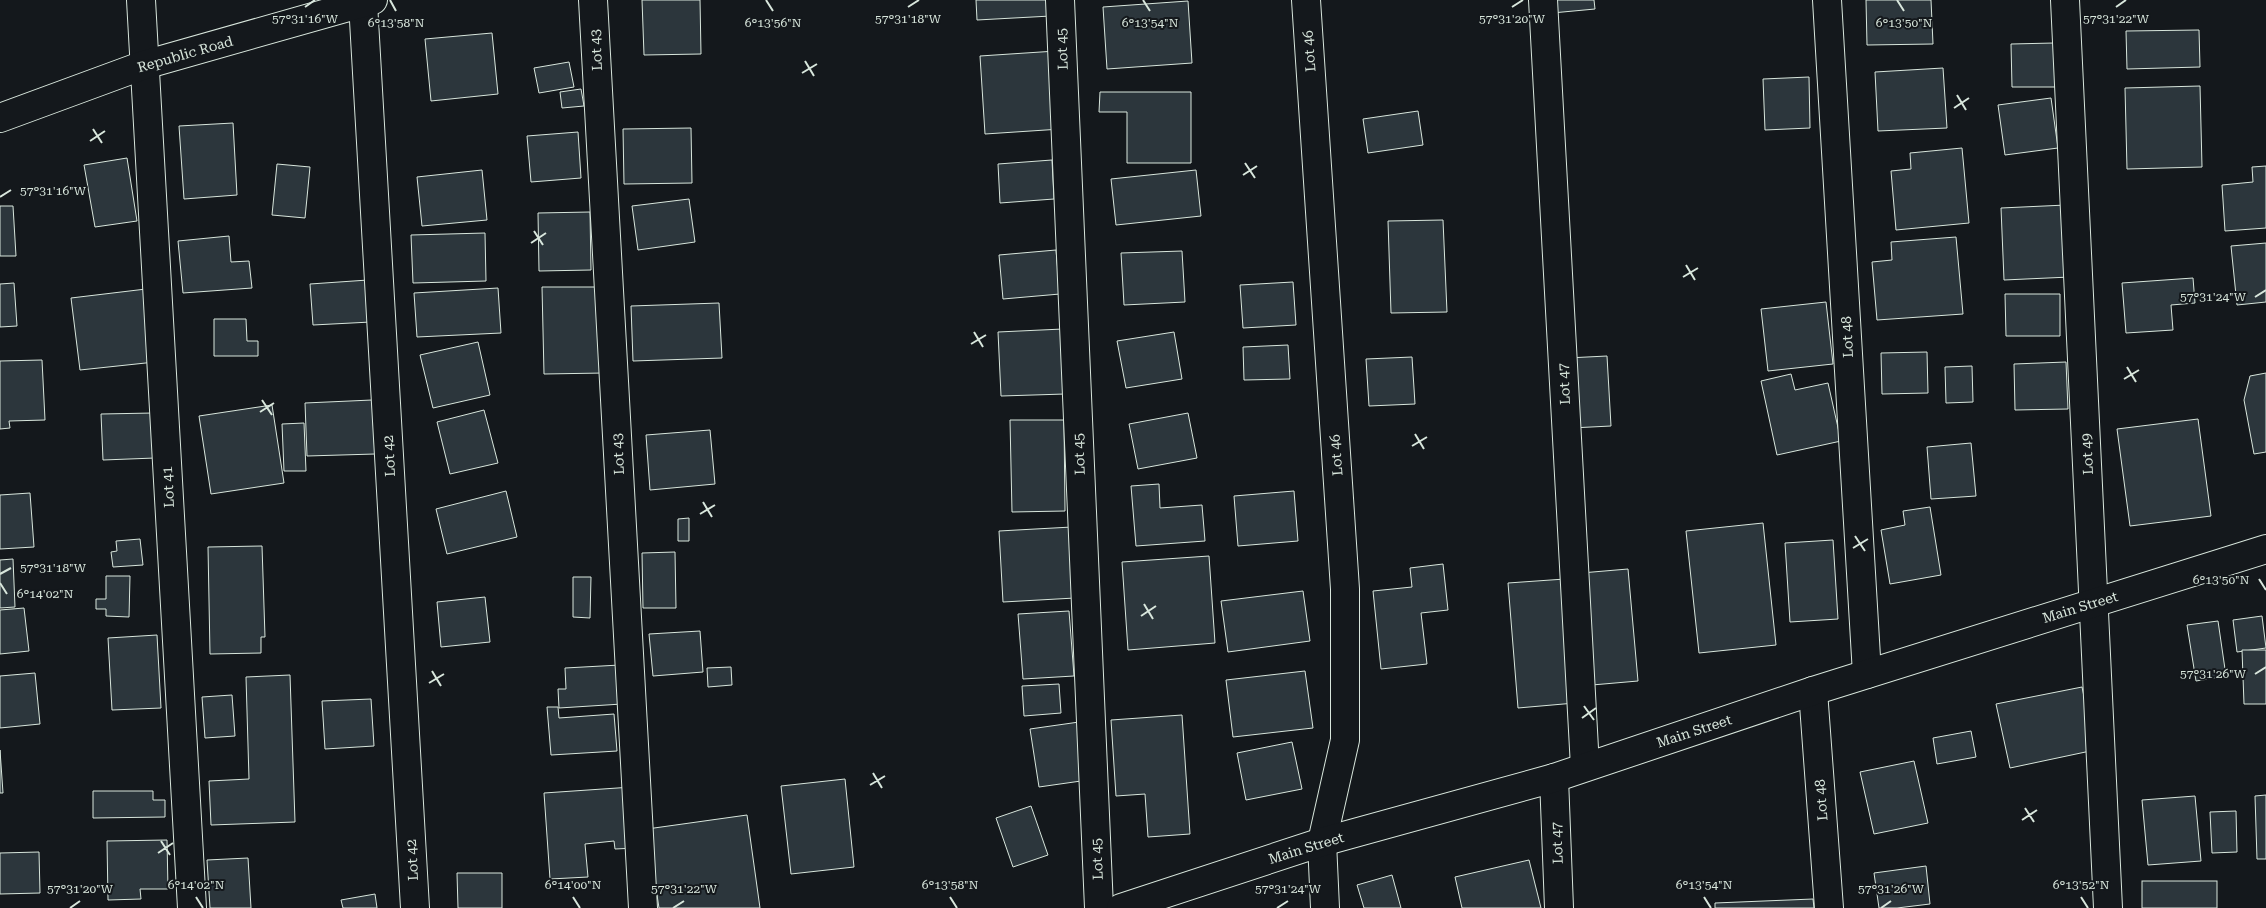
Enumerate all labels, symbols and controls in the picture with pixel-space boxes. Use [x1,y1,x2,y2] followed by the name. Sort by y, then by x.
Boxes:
[272,12,339,26] text: 57°31'16"W
[875,12,942,26] text: 57°31'18"W
[1479,12,1546,26] text: 57°31'20"W
[2083,12,2150,26] text: 57°31'22"W
[368,16,425,30] text: 6°13'58"N
[745,16,802,30] text: 6°13'56"N
[1122,16,1179,30] text: 6°13'54"N
[1876,16,1933,30] text: 6°13'50"N
[1053,28,1071,70] street label: Lot 45
[587,29,605,71] street label: Lot 43
[1300,29,1318,72] street label: Lot 46
[135,33,235,75] street label: Republic Road
[20,184,87,198] text: 57°31'16"W
[2180,290,2247,304] text: 57°31'24"W
[1838,316,1856,358] street label: Lot 48
[1555,363,1573,405] street label: Lot 47
[609,433,627,475] street label: Lot 43
[1070,433,1088,475] street label: Lot 45
[1327,433,1345,476] street label: Lot 46
[2078,433,2096,475] street label: Lot 49
[380,435,398,477] street label: Lot 42
[159,466,177,508] street label: Lot 41
[20,561,87,575] text: 57°31'18"W
[2193,573,2250,587] text: 6°13'50"N
[17,587,74,601] text: 6°14'02"N
[2040,588,2120,626] street label: Main Street
[2180,667,2247,681] text: 57°31'26"W
[1654,711,1734,751] street label: Main Street
[1812,778,1830,821] street label: Lot 48
[1548,822,1566,864] street label: Lot 47
[1266,829,1346,867] street label: Main Street
[1088,838,1106,880] street label: Lot 45
[403,839,421,881] street label: Lot 42
[168,878,225,892] text: 6°14'02"N
[545,878,602,892] text: 6°14'00"N
[922,878,979,892] text: 6°13'58"N
[1676,878,1733,892] text: 6°13'54"N
[2053,878,2110,892] text: 6°13'52"N
[47,882,114,896] text: 57°31'20"W
[651,882,718,896] text: 57°31'22"W
[1255,882,1322,896] text: 57°31'24"W
[1858,882,1925,896] text: 57°31'26"W

